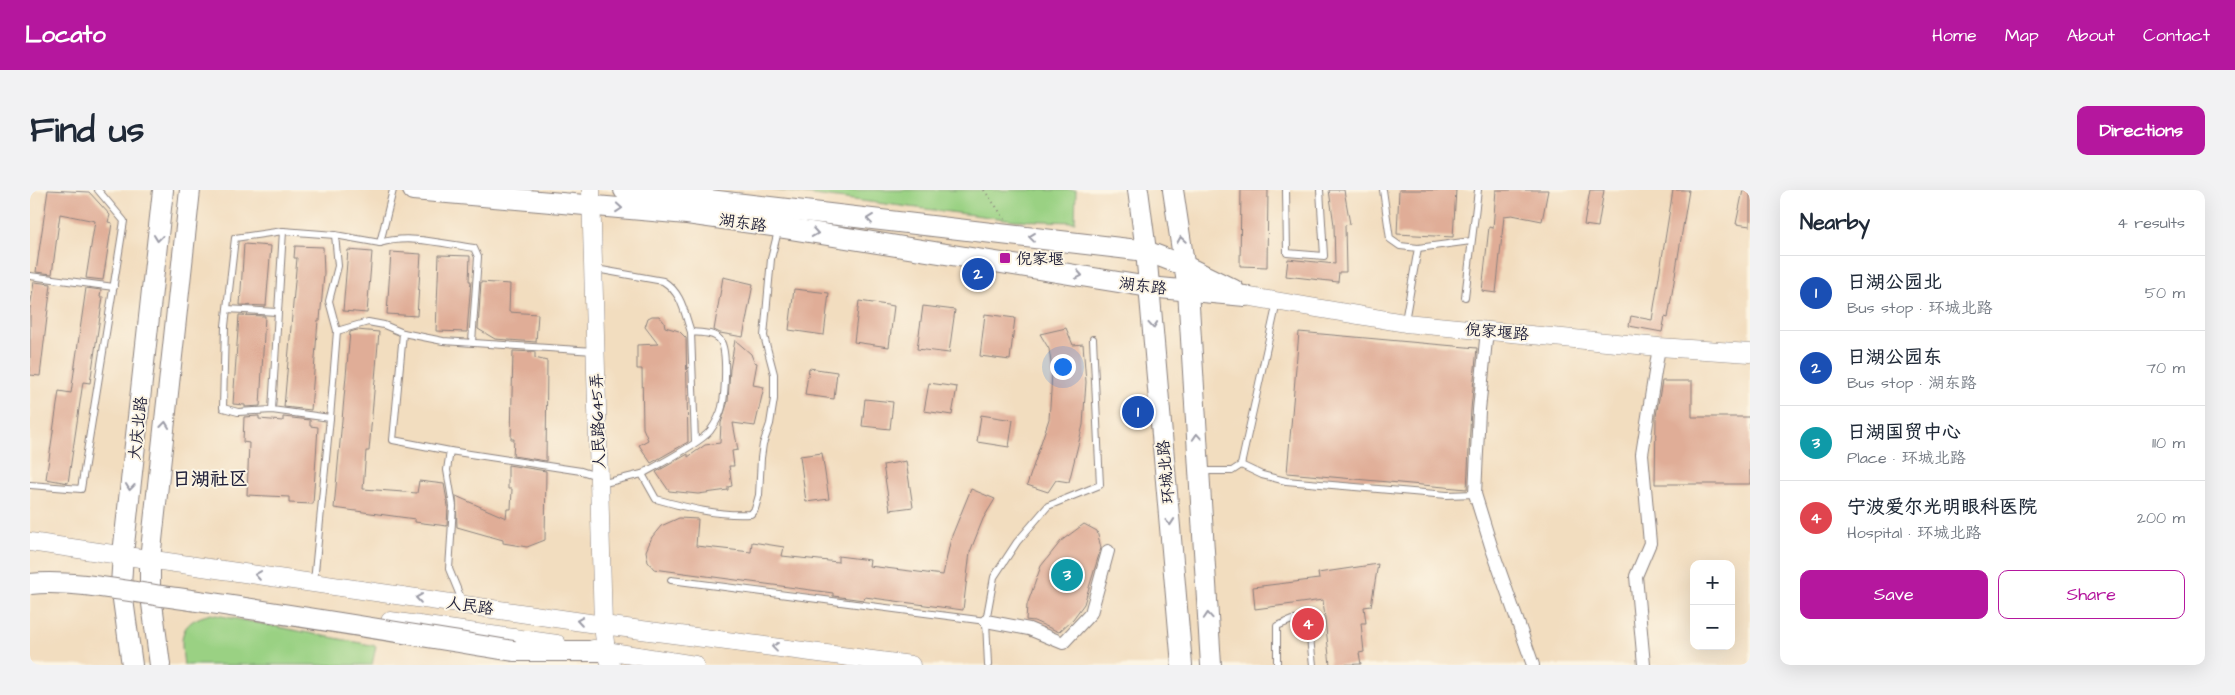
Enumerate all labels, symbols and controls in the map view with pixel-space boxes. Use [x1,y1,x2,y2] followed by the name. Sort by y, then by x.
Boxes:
[25,18,106,52] text: Locato
[1932,23,1977,48] text: Home
[2005,23,2039,48] text: Map
[2067,23,2115,48] text: About
[2143,23,2210,48] text: Contact
[30,106,144,155] text: Find us
[2077,106,2205,155] button: Directions
[615,202,623,213] one-way arrow
[1800,208,1870,237] text: Nearby
[718,209,768,237] street label: 湖东路
[2117,212,2185,234] text: 4 results
[866,214,874,225] one-way arrow
[810,227,819,237] one-way arrow
[1027,232,1035,243] one-way arrow
[153,235,164,243] one-way arrow
[1177,236,1187,244] one-way arrow
[1016,248,1064,270] place label: 倪家堰
[998,251,1012,265] marker: 倪家堰
[962,255,994,293] pin: 2
[1847,269,1942,296] text: 日湖公园北
[1074,270,1083,280] one-way arrow
[1118,272,1168,300] street label: 湖东路
[1815,282,1817,304] text: 1
[2145,282,2185,304] text: 50 m
[1847,297,1992,319] text: Bus stop · 环城北路
[1464,318,1530,346] street label: 倪家堰路
[1147,322,1158,330] one-way arrow
[1847,344,1942,371] text: 日湖公园东
[1050,354,1076,380] your location
[1811,357,1821,379] text: 2
[2146,357,2185,379] text: 70 m
[585,372,611,469] street label: 人民路645弄
[1847,372,1976,394] text: Bus stop · 湖东路
[1122,393,1154,431] pin: 1
[124,395,152,461] street label: 大庆北路
[1847,419,1961,446] text: 日湖国贸中心
[159,421,170,429] one-way arrow
[1191,432,1202,440] one-way arrow
[1812,432,1820,454] text: 3
[2152,432,2185,454] text: 110 m
[1152,439,1180,505] street label: 环城北路
[1847,447,1966,469] text: Place · 环城北路
[172,466,248,493] district label: 日湖社区
[125,483,136,491] one-way arrow
[1847,494,2037,521] text: 宁波爱尔光明眼科医院
[1811,507,1821,529] text: 4
[2137,507,2185,529] text: 200 m
[1164,519,1175,527] one-way arrow
[1847,522,1981,544] text: Hospital · 环城北路
[1051,556,1083,594] pin: 3
[1690,560,1735,650] map controls
[1690,560,1735,605] button: +
[254,570,262,581] one-way arrow
[1800,570,1988,619] button: Save
[1998,570,2185,619] button: Share
[445,592,495,620] street label: 人民路
[414,593,422,604] one-way arrow
[1292,605,1324,643] pin: 4
[1690,605,1735,650] button: −
[1203,612,1214,620] one-way arrow
[575,617,584,627] one-way arrow
[771,642,779,653] one-way arrow

